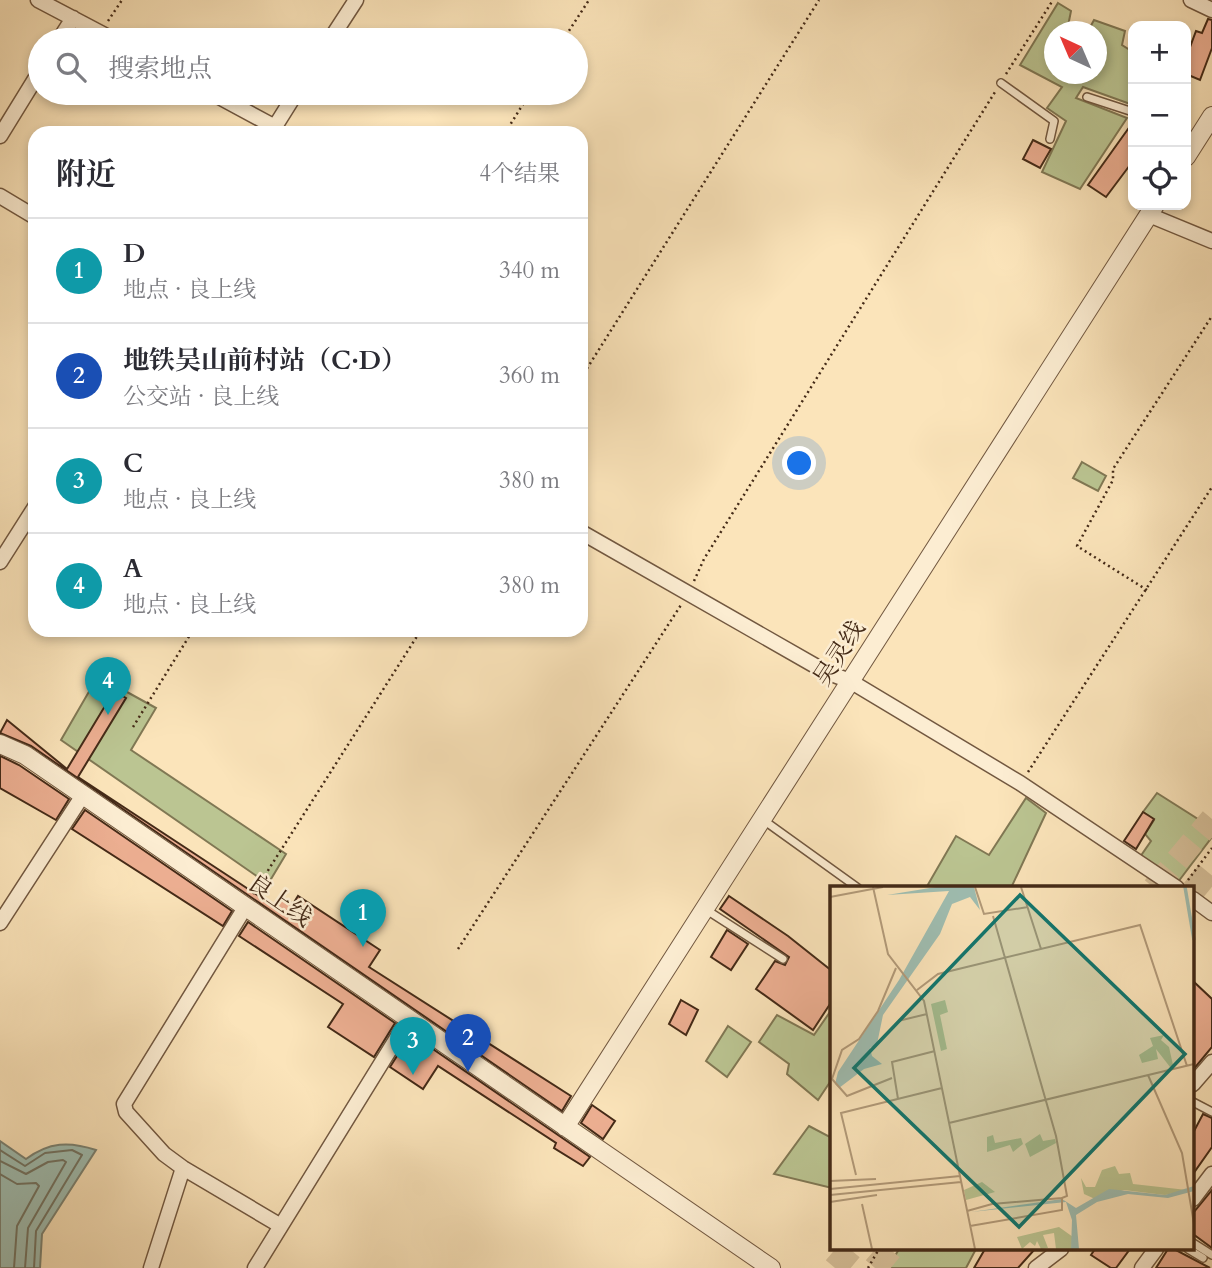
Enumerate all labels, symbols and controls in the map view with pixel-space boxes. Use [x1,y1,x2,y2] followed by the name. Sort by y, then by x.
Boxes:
[1044,21,1107,84] north arrow
[1128,21,1191,210] map controls
[1128,21,1191,84] button: +
[28,28,588,105] search box
[52,48,90,86] icon: search
[108,51,212,86] text: 搜索地点
[1128,84,1191,147] button: −
[1128,147,1191,210] button: locate
[56,154,116,195] text: 附近
[479,158,560,189] text: 4个结果
[123,236,145,271] text: D
[73,255,85,286] text: 1
[499,255,560,286] text: 340 m
[123,274,256,305] text: 地点 · 良上线
[123,343,407,378] text: 地铁吴山前村站（C·D）
[73,360,85,391] text: 2
[499,360,560,391] text: 360 m
[123,381,279,412] text: 公交站 · 良上线
[123,446,143,481] text: C
[782,446,816,480] your location
[73,465,85,496] text: 3
[499,465,560,496] text: 380 m
[123,484,256,515] text: 地点 · 良上线
[123,551,143,586] text: A
[73,570,85,601] text: 4
[499,570,560,601] text: 380 m
[123,589,256,620] text: 地点 · 良上线
[806,614,873,692] street label: 吴灵线
[85,657,131,715] pin: 4
[241,866,319,935] street label: 良上线
[830,886,1194,1250] inset map
[340,889,386,947] pin: 1
[445,1014,491,1072] pin: 2
[390,1017,436,1075] pin: 3

